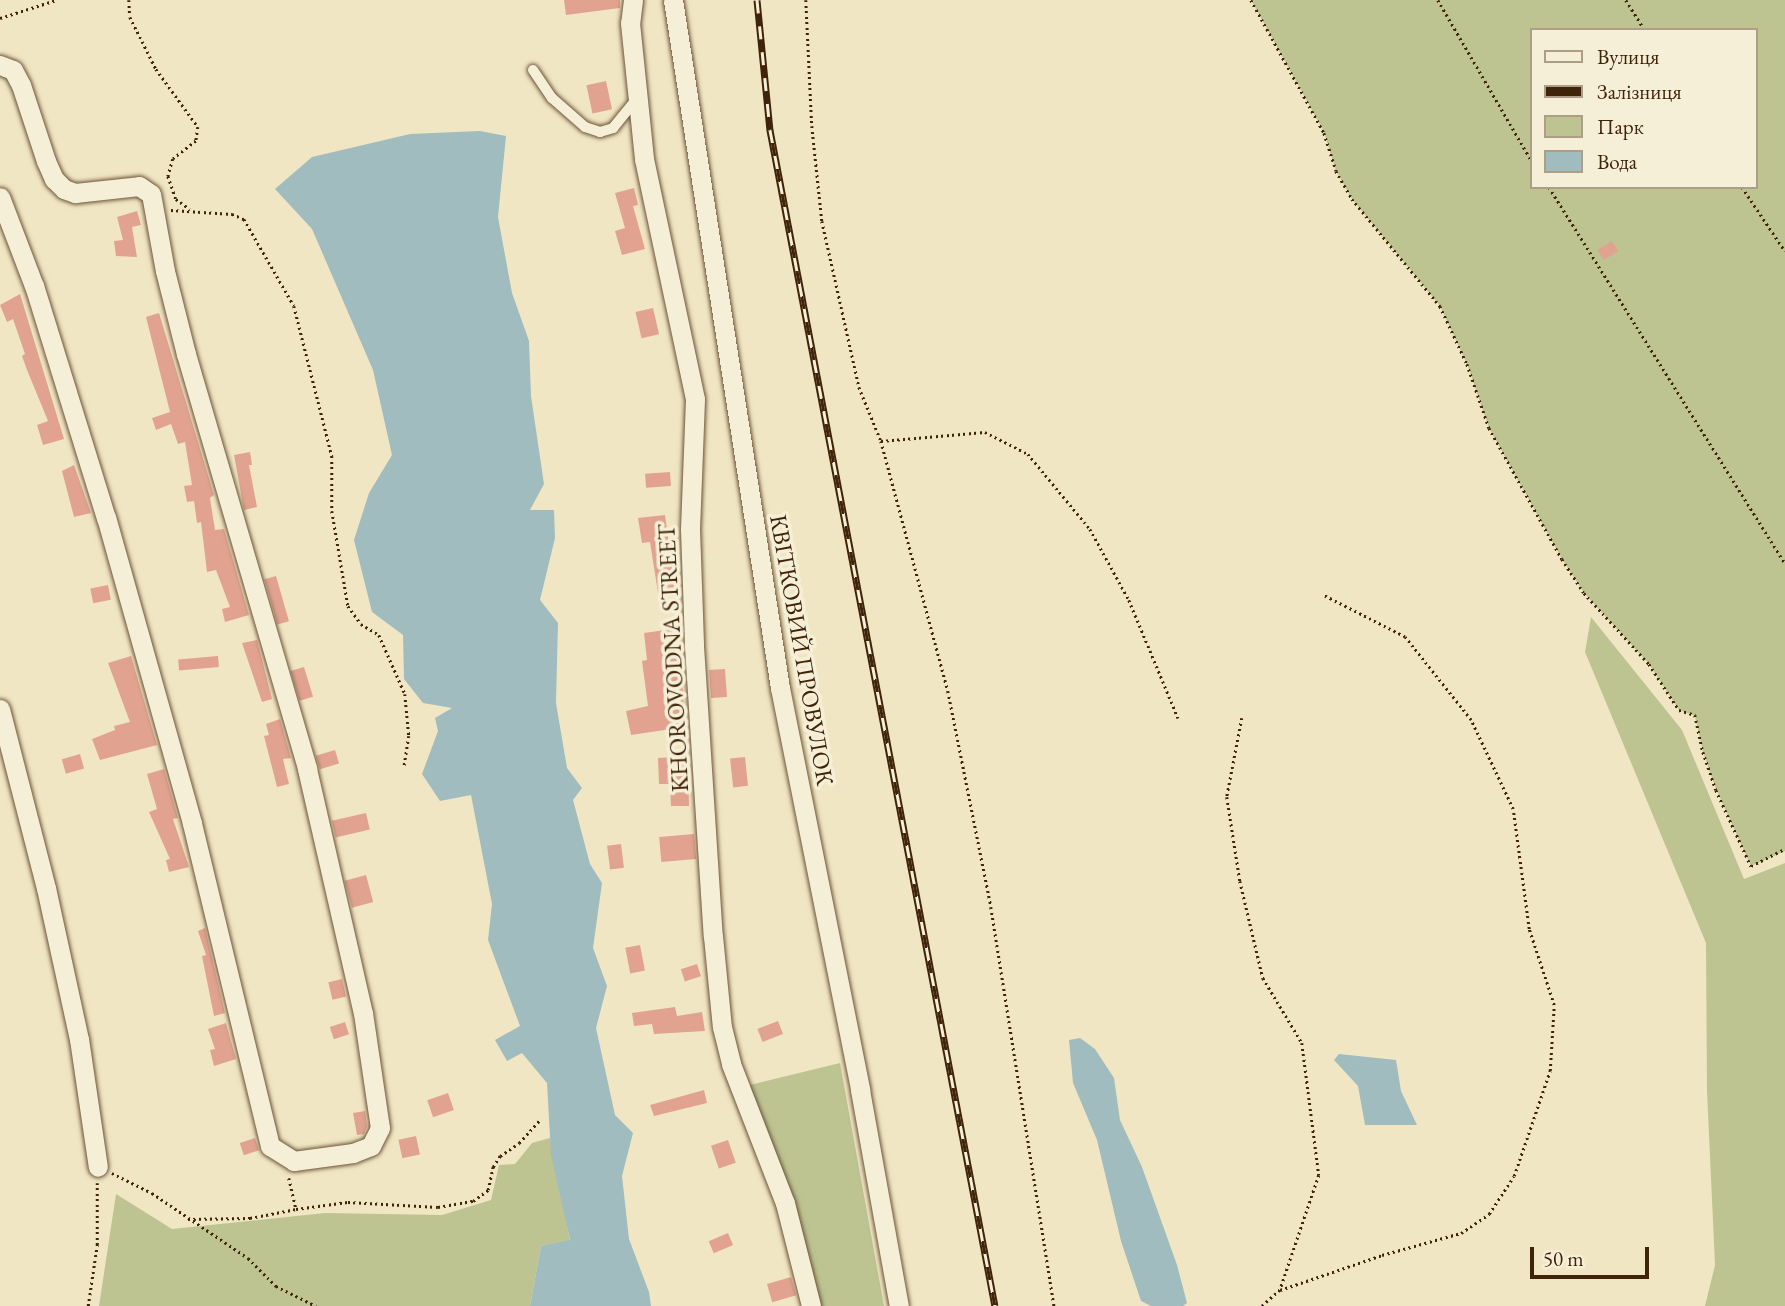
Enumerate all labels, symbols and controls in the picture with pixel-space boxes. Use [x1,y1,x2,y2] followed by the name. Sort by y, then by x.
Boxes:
[1530,28,1757,189] legend
[1597,43,1659,70] text: Вулиця
[1597,78,1682,105] text: Залізниця
[1597,113,1644,140] text: Парк
[1597,148,1637,175] text: Вода
[764,512,840,788] street label: КВІТКОВИЙ ПРОВУЛОК
[652,523,694,793] street label: KHOROVODNA STREET
[1533,1232,1652,1276] scale bar
[1543,1245,1584,1272] text: 50 m

